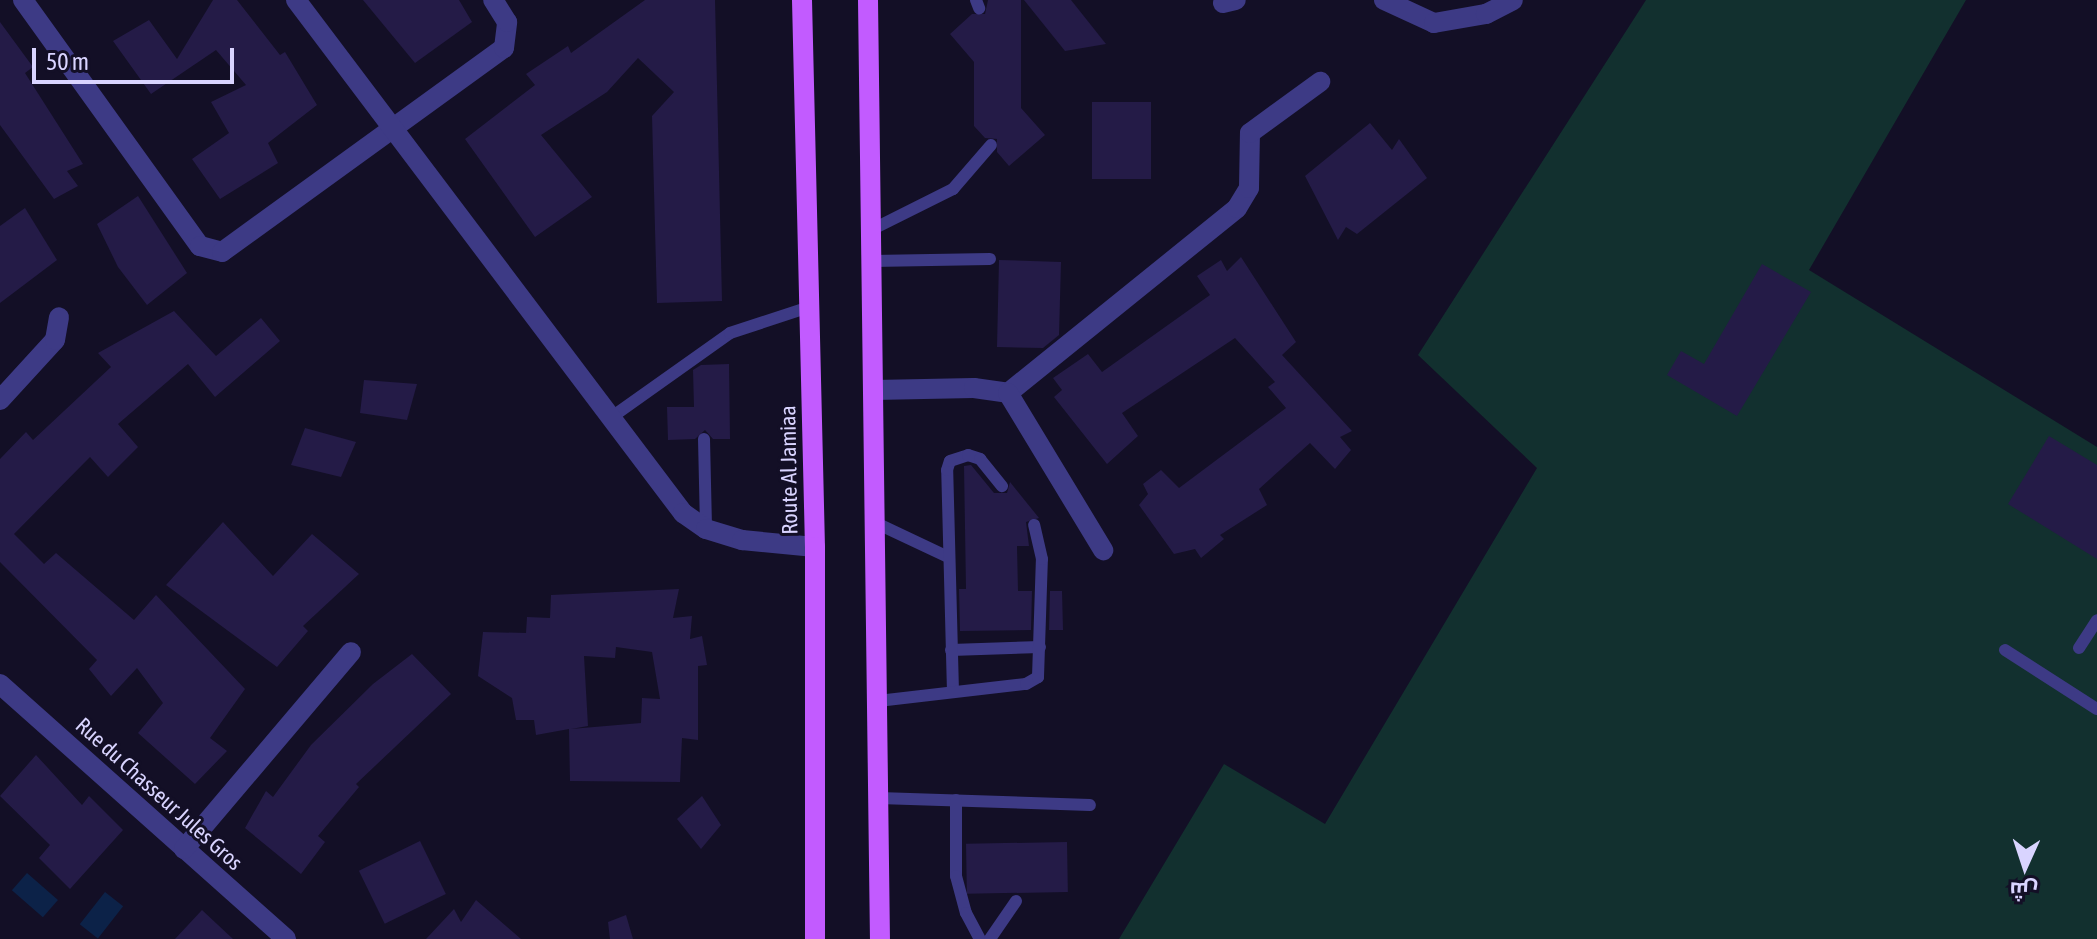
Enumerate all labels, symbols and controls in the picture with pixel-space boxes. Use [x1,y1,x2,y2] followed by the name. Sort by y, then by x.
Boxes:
[36,32,238,82] scale bar
[46,48,89,75] text: 50 m
[775,405,803,535] street label: Route Al Jamiaa
[70,712,248,876] street label: Rue du Chasseur Jules Gros
[1985,827,2065,907] north arrow
[2009,877,2039,905] text: ش

